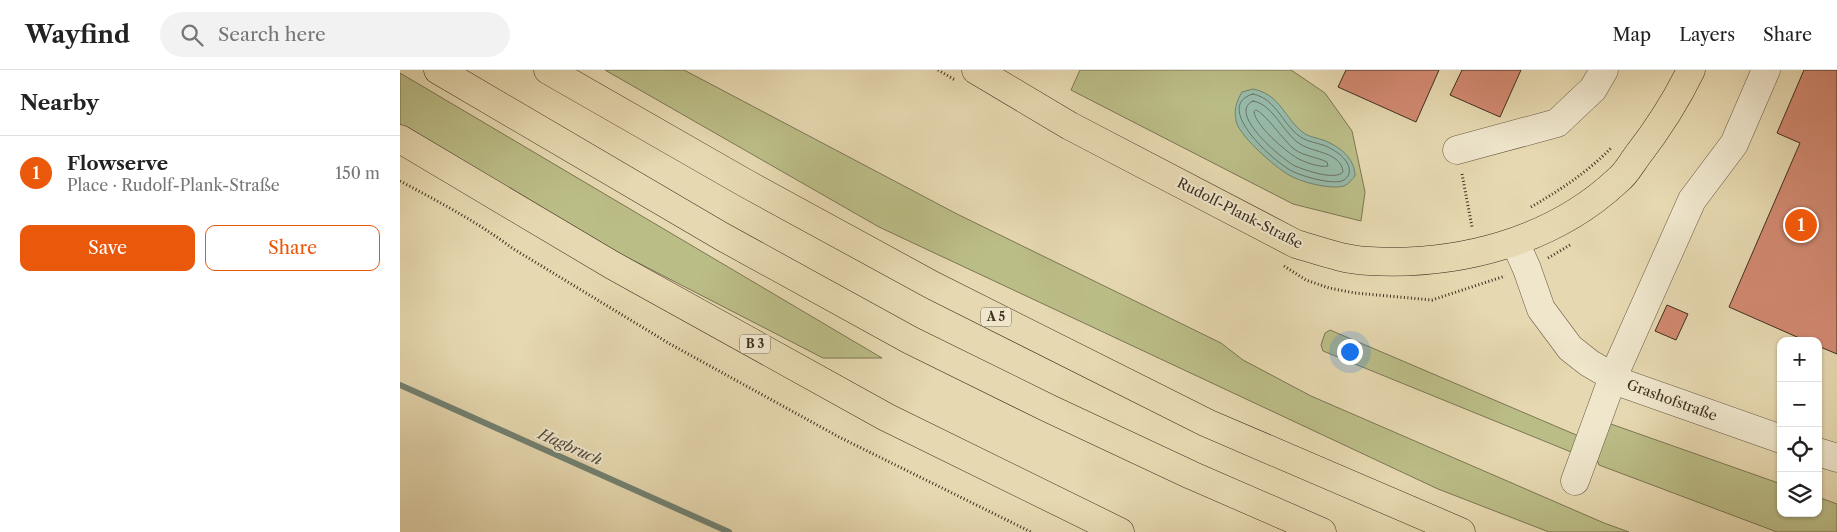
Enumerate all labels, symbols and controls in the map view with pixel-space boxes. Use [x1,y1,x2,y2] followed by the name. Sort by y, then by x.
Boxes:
[160,12,510,57] search box
[25,20,130,49] text: Wayfind
[178,21,206,49] icon: search
[218,23,326,46] text: Search here
[1613,24,1651,46] text: Map
[1679,24,1735,46] text: Layers
[1763,24,1812,46] text: Share
[20,90,99,115] text: Nearby
[67,152,168,175] text: Flowserve
[32,163,40,183] text: 1
[335,163,380,183] text: 150 m
[1174,173,1306,253] street label: Rudolf-Plank-Straße
[67,175,280,195] text: Place · Rudolf-Plank-Straße
[1785,206,1817,244] pin: 1
[20,225,195,271] button: Save
[205,225,380,271] button: Share
[981,308,1011,326] road number: A 5
[740,334,770,354] road number: B 3
[1777,337,1822,517] map controls
[1777,337,1822,382] button: +
[1337,339,1363,365] your location
[1624,375,1720,425] street label: Grashofstraße
[1777,382,1822,427] button: −
[534,424,605,469] water label: Hagbruch
[1777,427,1822,472] button: locate
[1777,472,1822,517] button: layers

